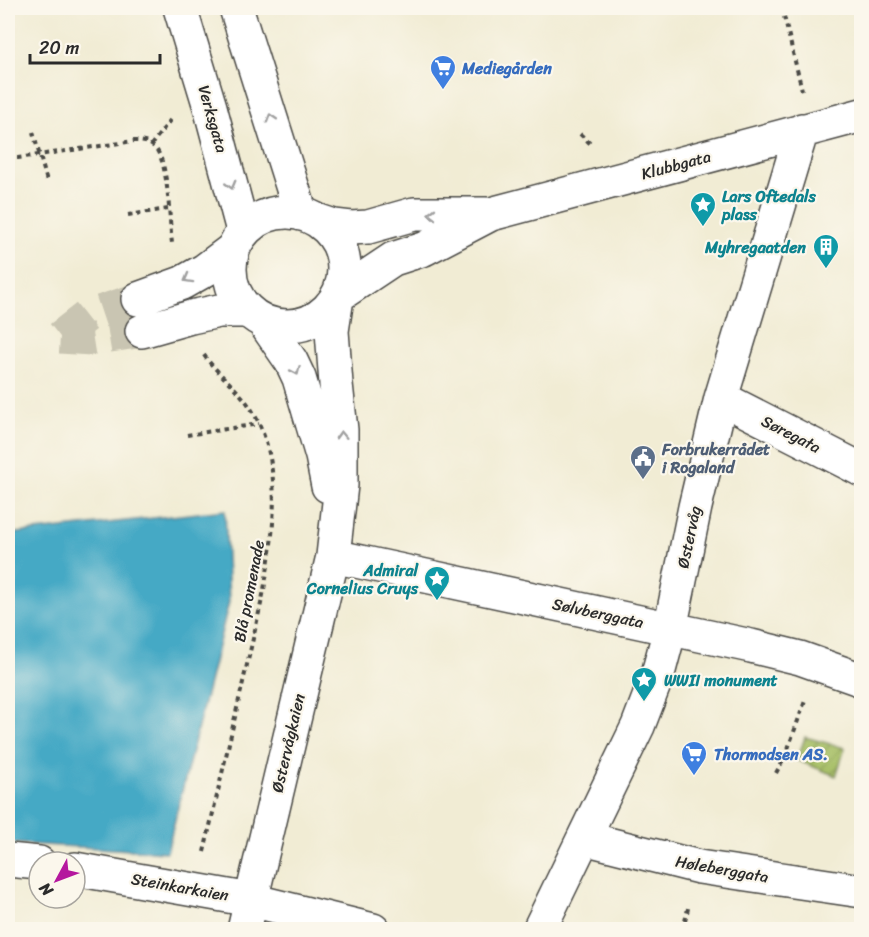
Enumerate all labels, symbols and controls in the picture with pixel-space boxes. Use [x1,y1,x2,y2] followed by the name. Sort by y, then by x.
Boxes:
[30,27,160,65] scale bar
[39,32,79,64] text: 20 m
[428,53,458,91] supermarket icon: Mediegården
[461,54,552,83] place label: Mediegården
[190,82,236,156] street label: Verksgata
[266,113,278,123] one-way arrow
[638,142,714,188] street label: Klubbgata
[223,180,236,190] one-way arrow
[721,182,817,229] place label: Lars Oftedals plass
[688,190,718,228] place icon: Lars Oftedals plass
[428,208,437,220] one-way arrow
[811,232,841,270] building icon: Myhregaatden
[704,233,806,262] place label: Myhregaatden
[184,272,195,283] one-way arrow
[288,365,300,376] one-way arrow
[756,407,826,461] street label: Søregata
[335,430,348,439] one-way arrow
[661,435,770,482] place label: Forbrukerrådet i Rogaland
[628,443,658,481] public building icon: Forbrukerrådet i Rogaland
[668,503,710,571] street label: Østervåg
[225,537,273,645] street label: Blå promenade
[306,556,419,603] place label: Admiral Cornelius Cruys
[422,564,452,602] place icon: Admiral Cornelius Cruys
[550,589,646,637] street label: Sølvberggata
[629,665,659,703] place icon: WWII monument
[664,666,778,695] place label: WWII monument
[263,690,314,795] street label: Østervågkaien
[679,739,709,777] supermarket icon: Thormodsen AS.
[714,740,828,769] place label: Thormodsen AS.
[673,847,771,891] street label: Høleberggata
[27,850,87,910] north arrow
[129,864,231,910] street label: Steinkarkaien
[31,875,61,904] text: N

